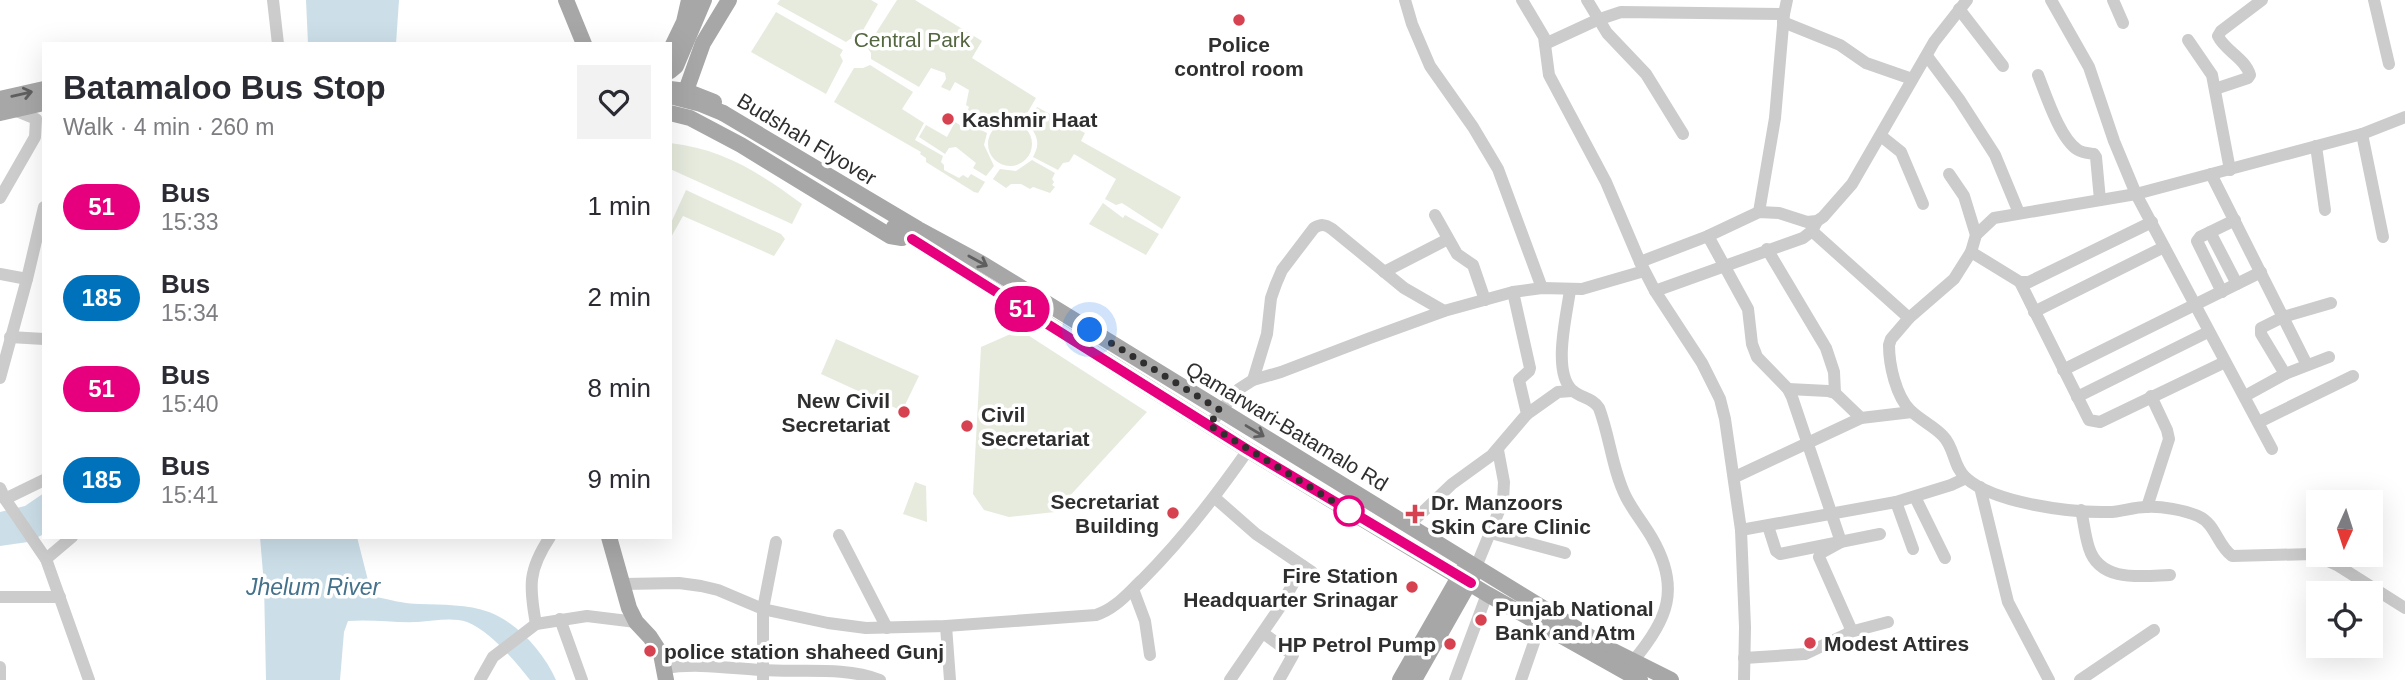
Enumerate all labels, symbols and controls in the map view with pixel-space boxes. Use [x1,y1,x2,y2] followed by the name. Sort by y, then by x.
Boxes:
[1231,12,1247,28] marker: Police control room
[854,28,971,51] park label: Central Park
[1174,33,1304,80] place label: Police control room
[577,65,651,139] button: heart
[63,69,386,106] text: Batamaloo Bus Stop
[10,87,33,100] one-way arrow
[734,89,880,189] street label: Budshah Flyover
[962,108,1097,131] place label: Kashmir Haat
[940,111,956,127] marker: Kashmir Haat
[63,114,274,140] text: Walk · 4 min · 260 m
[161,178,210,208] text: Bus
[587,191,651,221] text: 1 min
[88,193,115,220] text: 51
[161,209,219,235] text: 15:33
[967,254,987,268] one-way arrow
[161,269,210,299] text: Bus
[587,282,651,312] text: 2 min
[81,284,122,311] text: 185
[990,286,1054,332] line badge: 51
[1009,295,1035,322] text: 51
[161,300,219,326] text: 15:34
[1072,312,1107,347] your location
[1182,357,1392,495] street label: Qamarwari-Batamalo Rd
[161,360,210,390] text: Bus
[587,373,651,403] text: 8 min
[88,375,115,402] text: 51
[781,389,890,436] place label: New Civil Secretariat
[161,391,219,417] text: 15:40
[981,403,1090,450] place label: Civil Secretariat
[896,404,912,420] marker: New Civil Secretariat
[959,418,975,434] marker: Civil Secretariat
[1245,424,1265,438] one-way arrow
[161,451,210,481] text: Bus
[587,464,651,494] text: 9 min
[81,466,122,493] text: 185
[161,482,219,508] text: 15:41
[1050,490,1159,537] place label: Secretariat Building
[2306,490,2384,567] north arrow
[2306,490,2383,658] map controls
[1431,491,1591,538] place label: Dr. Manzoors Skin Care Clinic
[1334,496,1364,526] unlabelled marker
[1405,504,1425,524] marker: Dr. Manzoors Skin Care Clinic
[1165,505,1181,521] marker: Secretariat Building
[1183,564,1398,611] place label: Fire Station Headquarter Srinagar
[245,574,381,600] water label: Jhelum River
[1404,579,1420,595] marker: Fire Station Headquarter Srinagar
[2306,581,2383,658] button: locate
[1495,597,1654,644] place label: Punjab National Bank and Atm
[1473,612,1489,628] marker: Punjab National Bank and Atm
[1824,632,1969,655] place label: Modest Attires
[1278,633,1436,656] place label: HP Petrol Pump
[1802,635,1818,651] marker: Modest Attires
[1442,636,1458,652] marker: HP Petrol Pump
[664,640,944,663] place label: police station shaheed Gunj
[642,643,658,659] marker: police station shaheed Gunj

